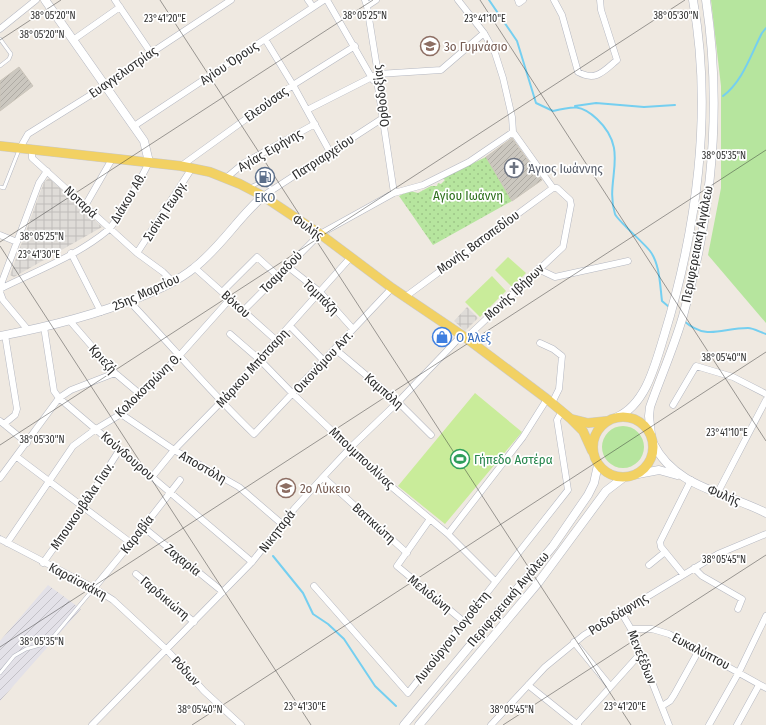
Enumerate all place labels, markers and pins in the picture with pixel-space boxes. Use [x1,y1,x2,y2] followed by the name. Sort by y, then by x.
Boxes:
[419,35,441,57] school or university icon: 3ο Γυμνάσιο
[444,39,508,54] place label: 3ο Γυμνάσιο
[503,157,525,179] church icon: Άγιος Ιωάννης
[528,161,603,176] place label: Άγιος Ιωάννης
[254,166,276,188] fuel station icon: EKO
[255,190,275,205] place label: EKO
[431,326,453,348] shop icon: Ο Άλεξ
[456,330,491,345] place label: Ο Άλεξ
[449,448,471,470] sports icon: Γήπεδο Αστέρα
[474,452,553,467] place label: Γήπεδο Αστέρα
[275,477,297,499] school or university icon: 2ο Λύκειο
[300,481,351,496] place label: 2ο Λύκειο

